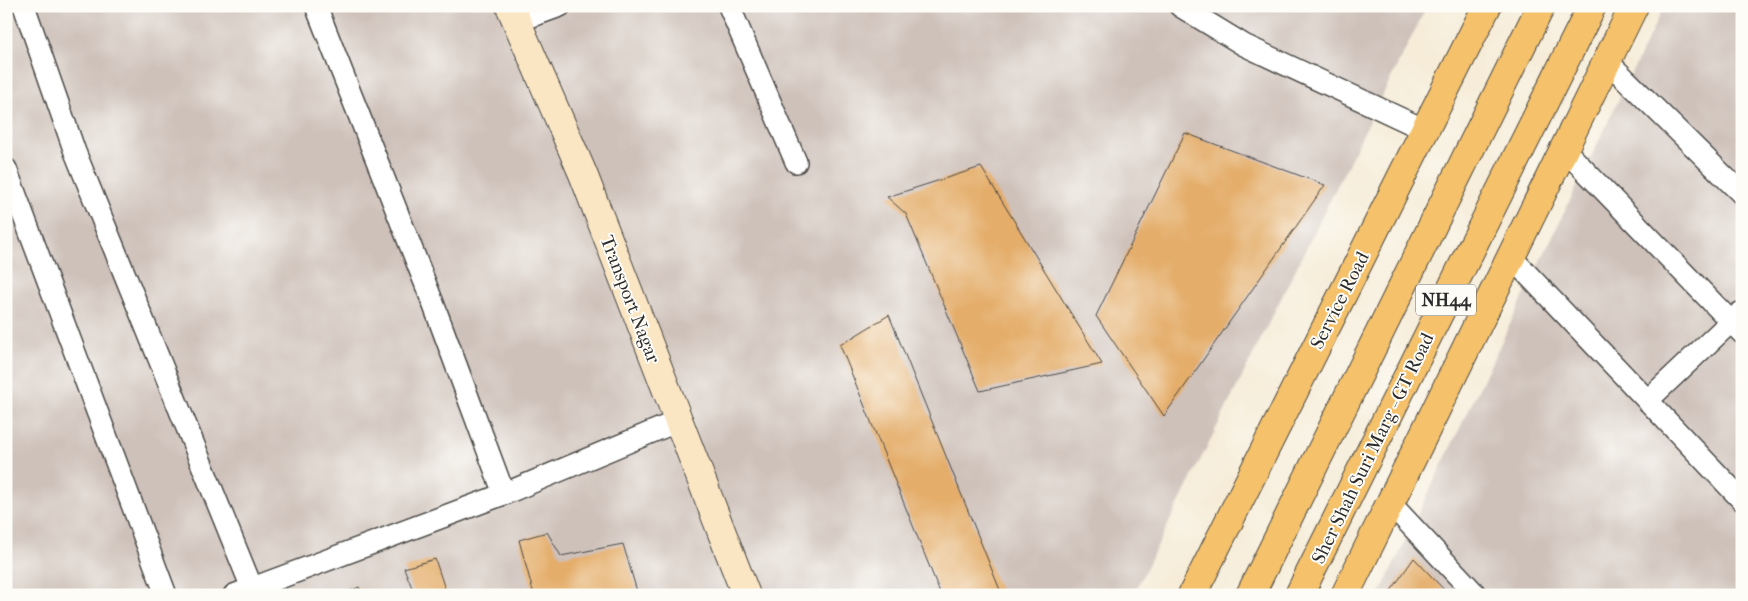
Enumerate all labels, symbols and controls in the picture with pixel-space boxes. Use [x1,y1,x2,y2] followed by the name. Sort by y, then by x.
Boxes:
[596,232,665,367] street label: Transport Nagar
[1306,247,1374,353] street label: Service Road
[1416,284,1476,316] road number: NH44
[1307,329,1439,568] street label: Sher Shah Suri Marg - GT Road

